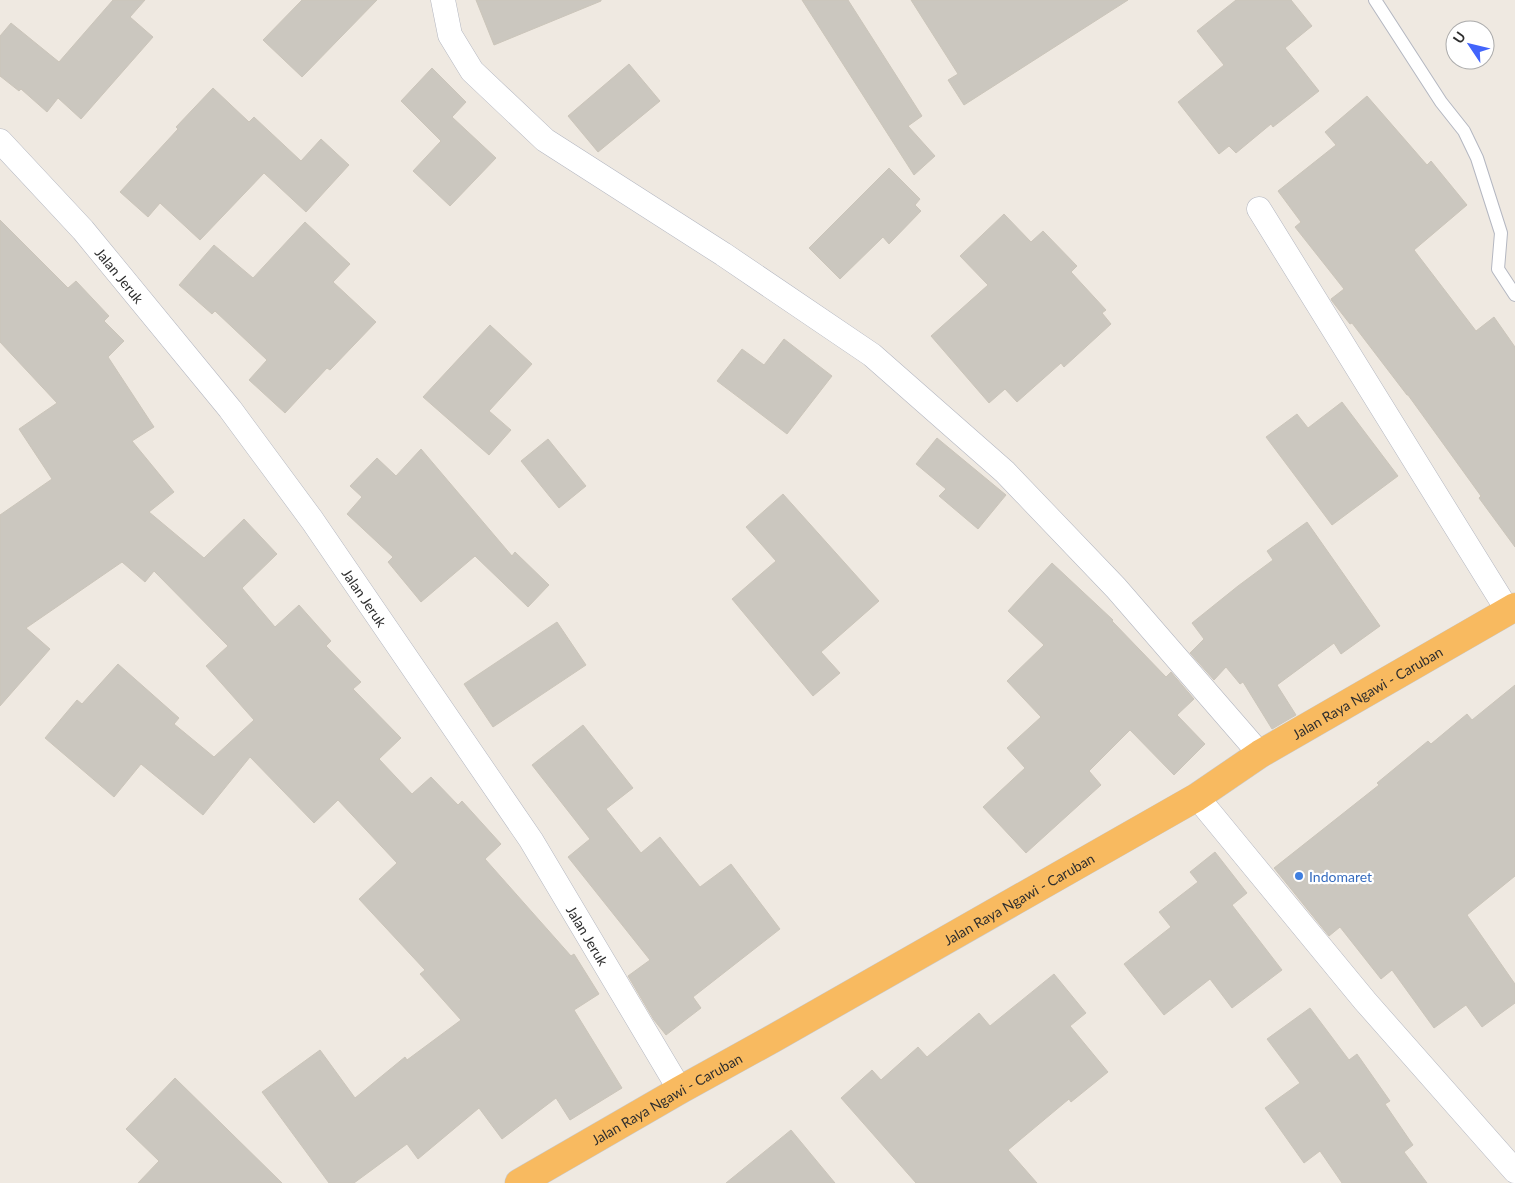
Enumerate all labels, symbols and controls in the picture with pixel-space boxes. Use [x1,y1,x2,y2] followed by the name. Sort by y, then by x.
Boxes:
[1445,20,1495,70] north arrow
[1449,28,1469,46] text: U
[92,244,148,307] street label: Jalan Jeruk
[339,565,391,630] street label: Jalan Jeruk
[1289,642,1445,742] street label: Jalan Raya Ngawi - Caruban
[940,849,1097,948] street label: Jalan Raya Ngawi - Caruban
[1309,868,1372,885] place label: Indomaret
[1293,870,1305,882] marker: Indomaret
[563,902,613,969] street label: Jalan Jeruk
[588,1049,745,1148] street label: Jalan Raya Ngawi - Caruban

